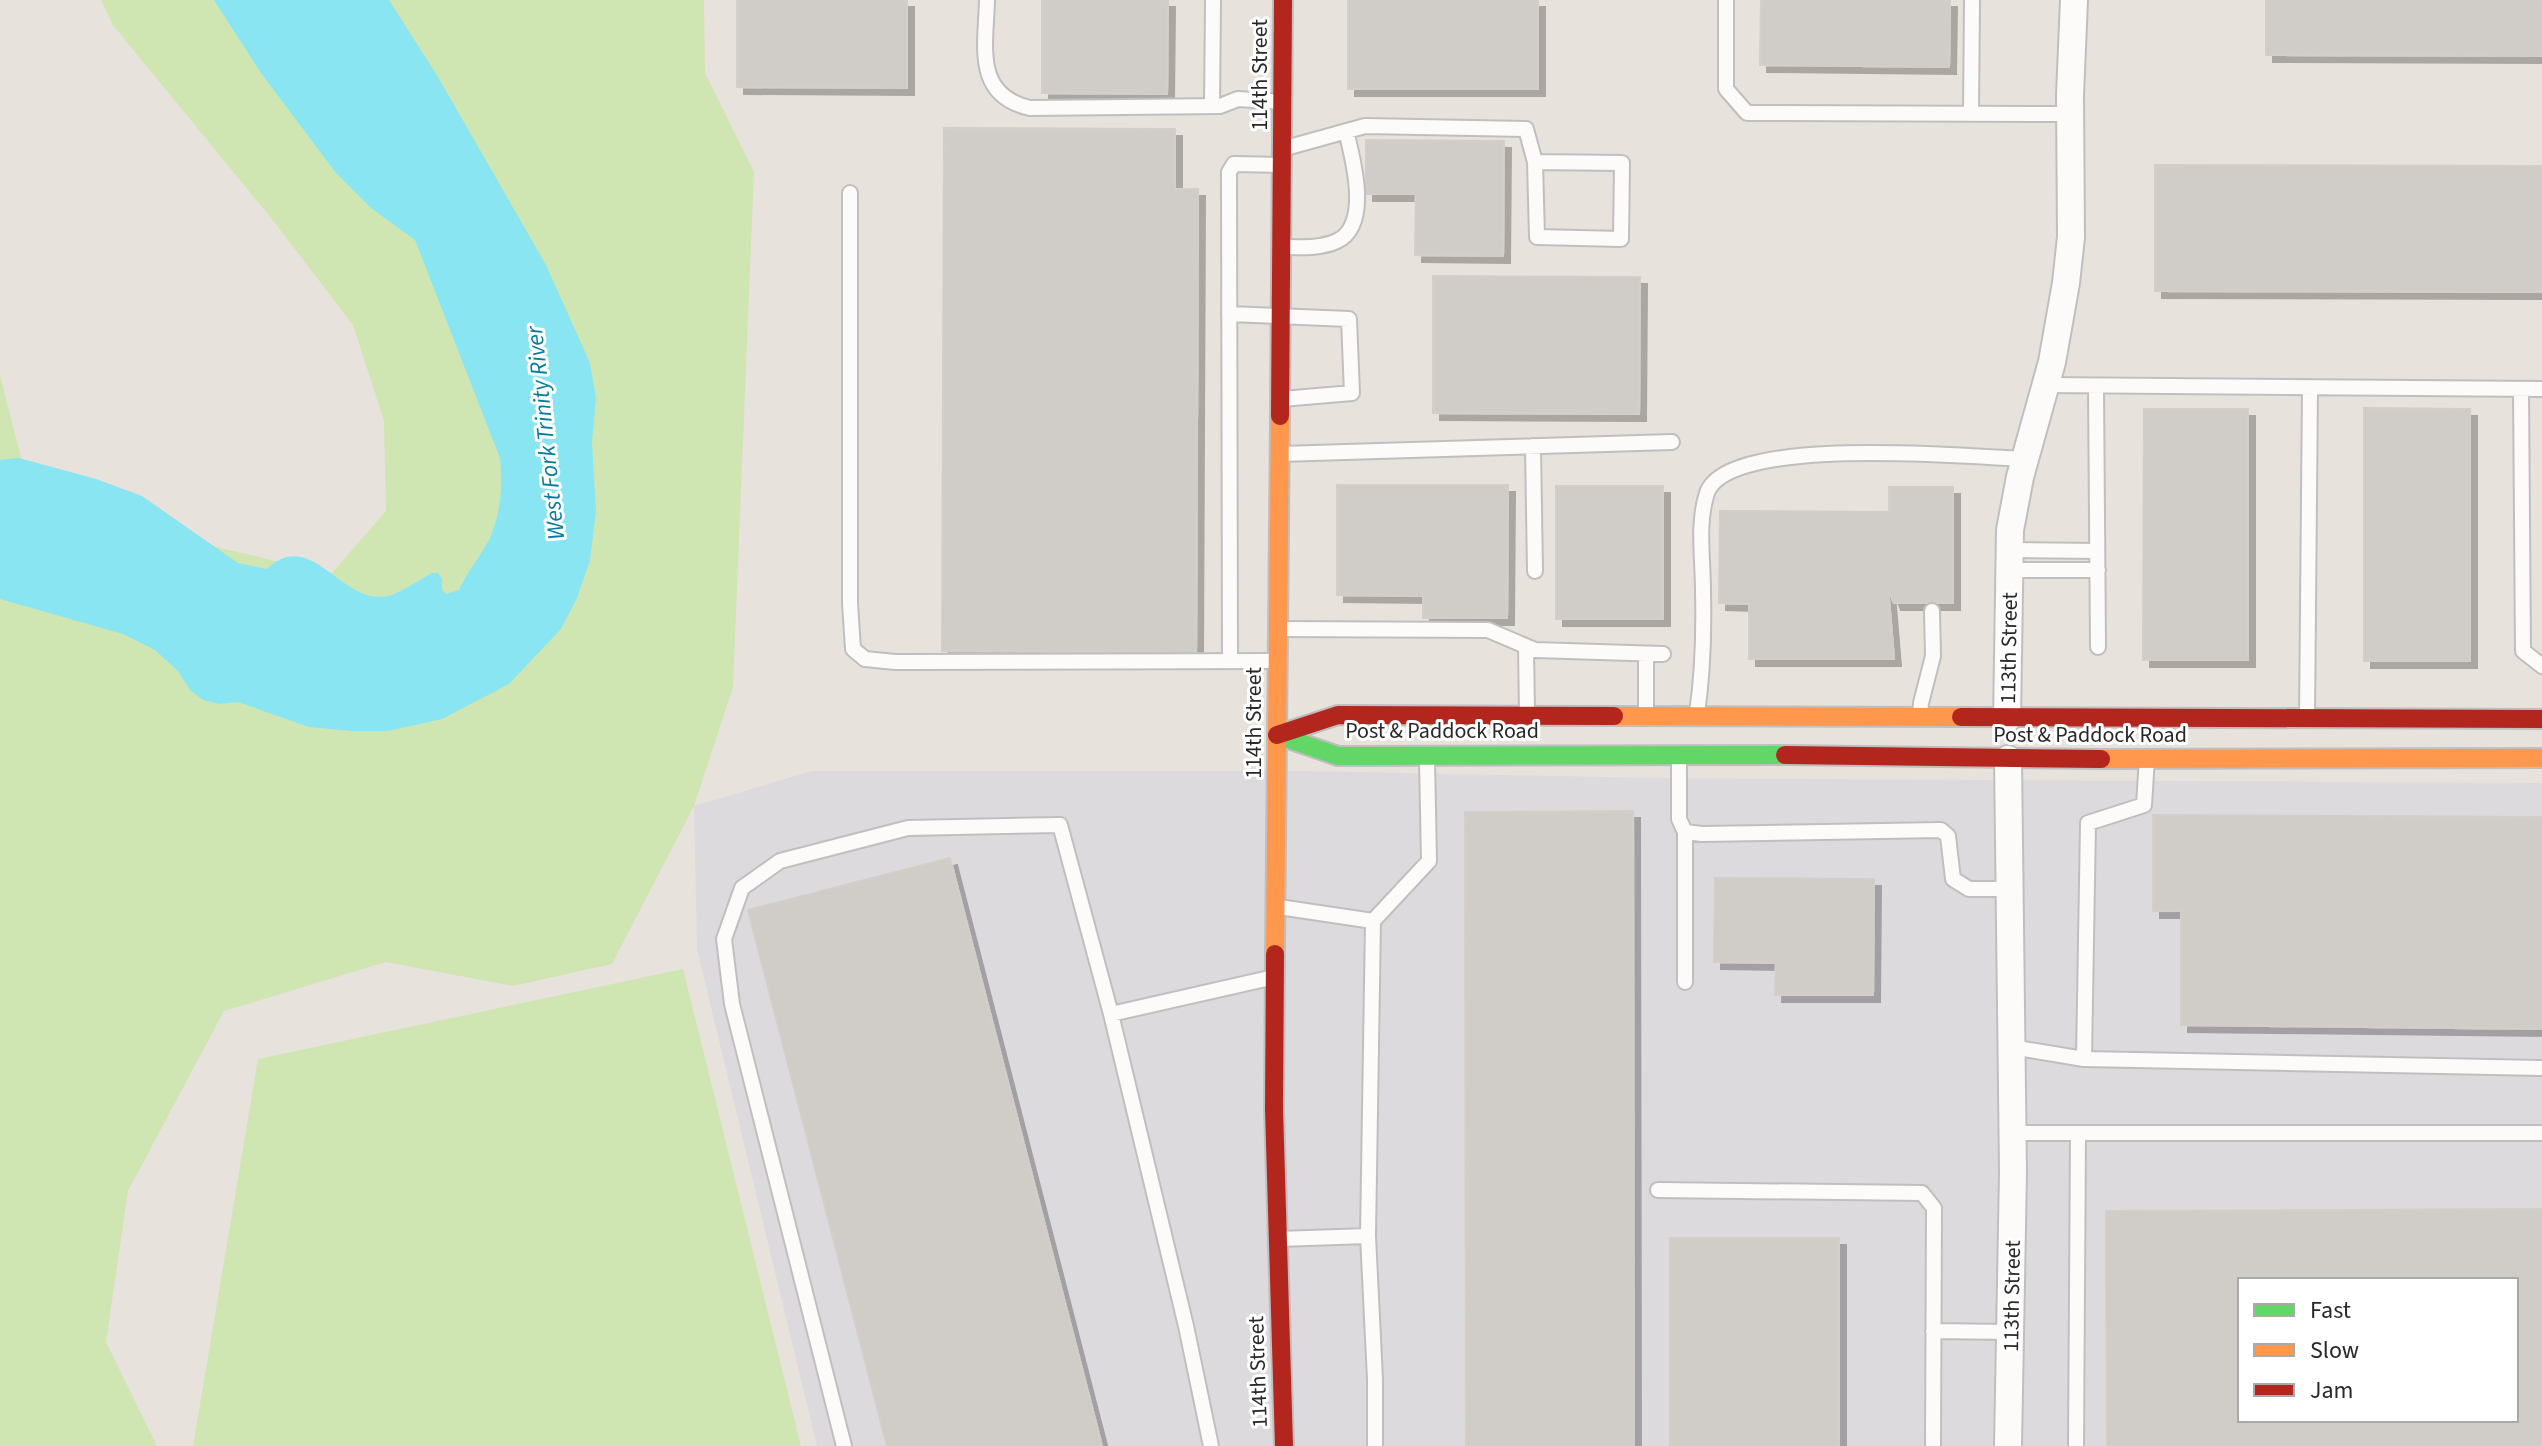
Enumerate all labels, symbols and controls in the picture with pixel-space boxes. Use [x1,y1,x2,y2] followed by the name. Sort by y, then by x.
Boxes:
[1244,19,1276,131] street label: 114th Street
[517,323,574,542] water label: West Fork Trinity River
[1992,591,2026,704] street label: 113th Street
[1238,667,1270,779] street label: 114th Street
[1345,715,1539,747] street label: Post & Paddock Road
[1993,719,2187,751] street label: Post & Paddock Road
[1995,1239,2029,1352] street label: 113th Street
[2238,1278,2518,1422] legend
[2310,1293,2351,1328] text: Fast
[1240,1315,1276,1428] street label: 114th Street
[2310,1333,2359,1368] text: Slow
[2310,1373,2354,1408] text: Jam

